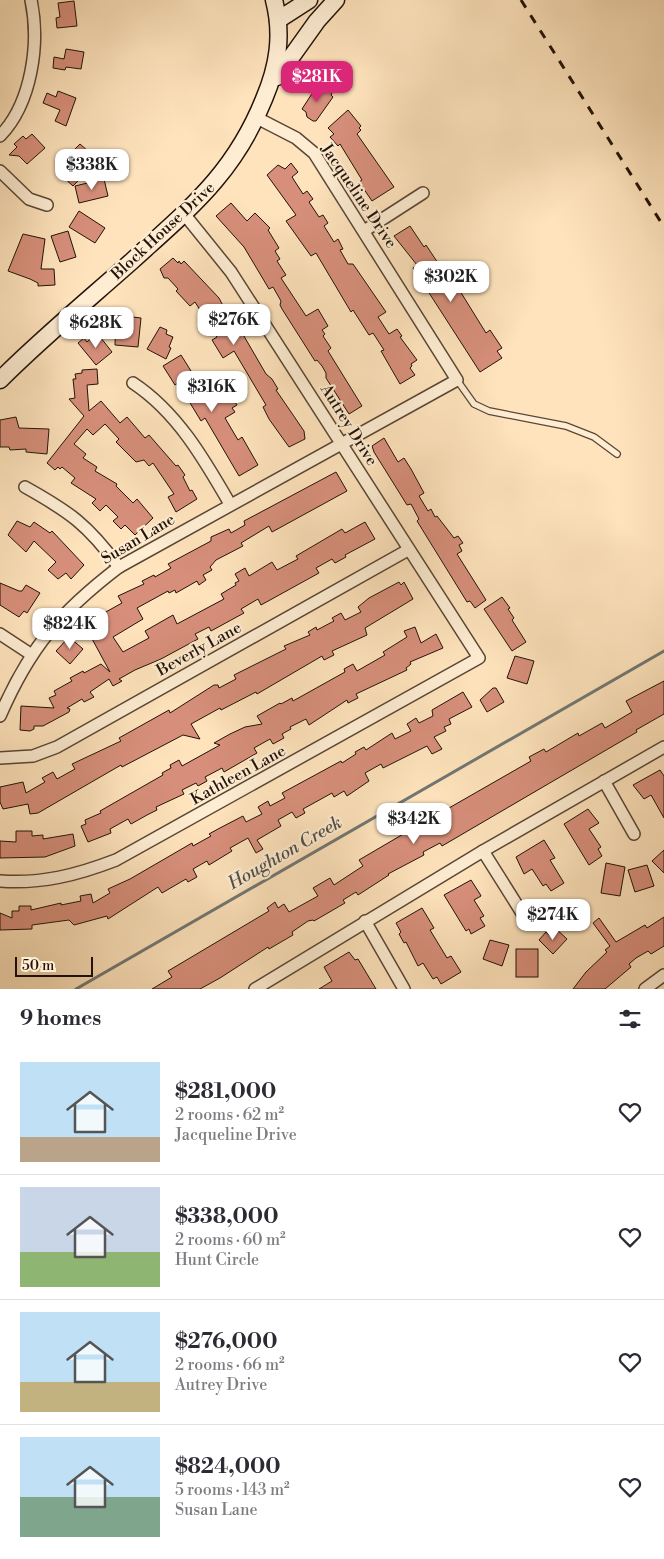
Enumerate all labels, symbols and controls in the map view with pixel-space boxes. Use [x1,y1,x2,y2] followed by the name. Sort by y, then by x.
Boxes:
[282,61,352,103] pin: $281K
[292,67,342,87] text: $281K
[316,139,401,252] street label: Jacqueline Drive
[57,148,127,191] pin: $338K
[66,155,118,175] text: $338K
[106,178,219,285] street label: Block House Drive
[416,260,486,303] pin: $302K
[424,267,478,287] text: $302K
[199,304,269,346] pin: $276K
[61,306,131,349] pin: $628K
[208,310,260,330] text: $276K
[70,313,122,333] text: $628K
[177,370,247,413] pin: $316K
[188,377,236,397] text: $316K
[316,380,382,469] street label: Autrey Drive
[97,509,179,569] street label: Susan Lane
[35,608,105,650] pin: $824K
[43,614,97,634] text: $824K
[152,617,245,681] street label: Beverly Lane
[187,741,289,809] street label: Kathleen Lane
[379,802,449,845] pin: $342K
[387,809,441,829] text: $342K
[223,811,346,896] water label: Houghton Creek
[518,898,588,941] pin: $274K
[527,905,579,925] text: $274K
[15,954,92,977] scale bar
[22,957,54,975] text: 50 m
[616,1005,644,1033] icon: filters
[20,1006,101,1032] text: 9 homes
[175,1079,276,1105] text: $281,000
[60,1082,120,1142] icon: home
[616,1098,644,1126] icon: heart
[175,1105,284,1125] text: 2 rooms · 62 m²
[175,1125,297,1145] text: Jacqueline Drive
[175,1204,278,1230] text: $338,000
[60,1207,120,1267] icon: home
[616,1223,644,1251] icon: heart
[175,1230,286,1250] text: 2 rooms · 60 m²
[175,1250,259,1270] text: Hunt Circle
[175,1329,277,1355] text: $276,000
[60,1332,120,1392] icon: home
[616,1348,644,1376] icon: heart
[175,1355,285,1375] text: 2 rooms · 66 m²
[175,1375,267,1395] text: Autrey Drive
[175,1454,280,1480] text: $824,000
[60,1457,120,1517] icon: home
[616,1473,644,1501] icon: heart
[175,1480,290,1500] text: 5 rooms · 143 m²
[175,1500,258,1520] text: Susan Lane

